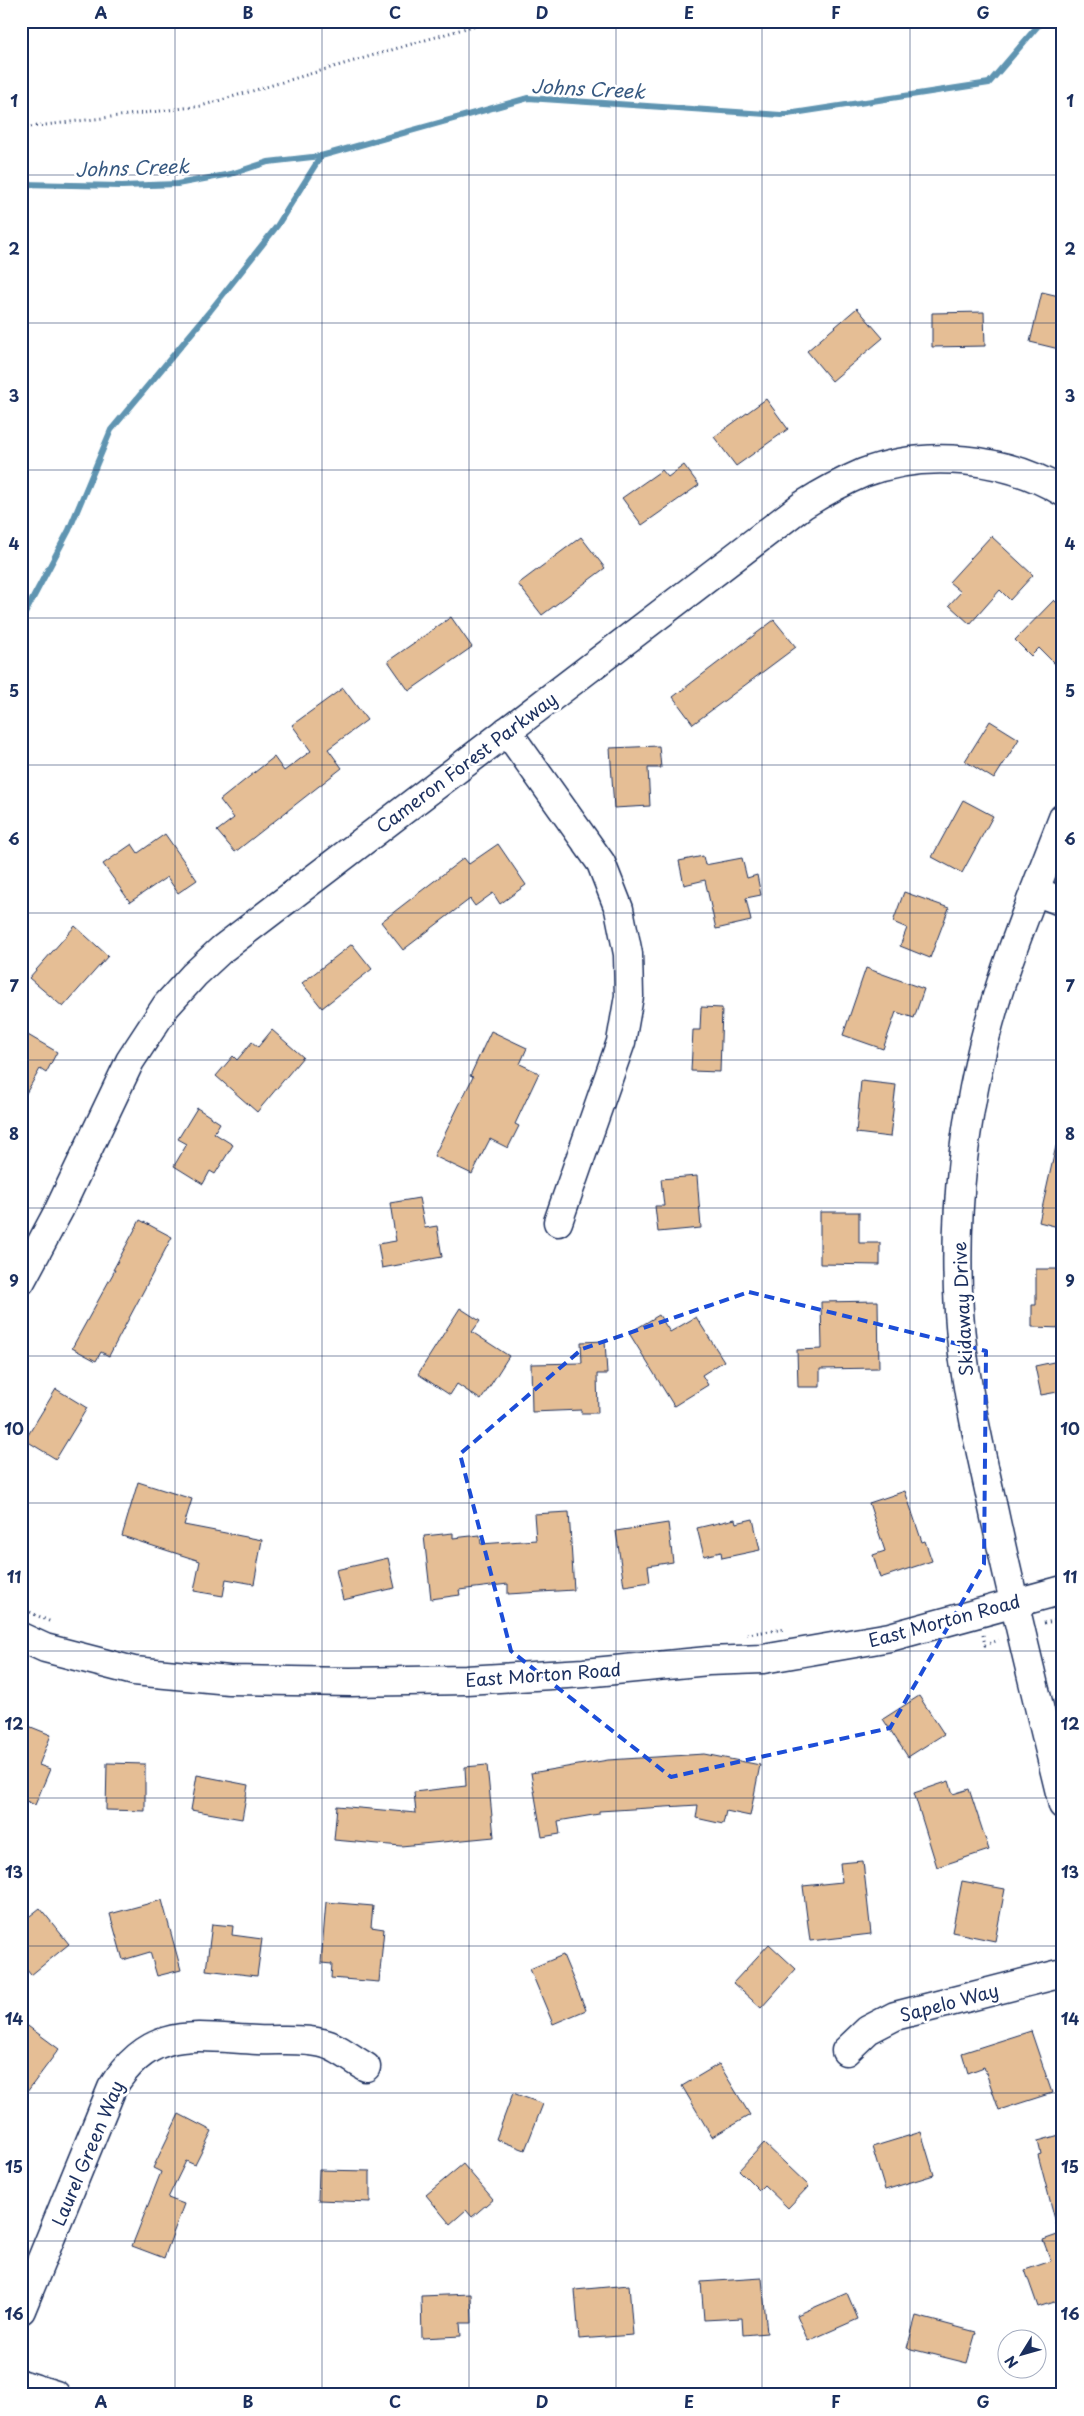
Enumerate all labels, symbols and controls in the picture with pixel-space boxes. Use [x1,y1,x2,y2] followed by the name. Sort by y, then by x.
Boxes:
[95,0,108,24] text: A
[243,0,254,24] text: B
[389,0,401,24] text: C
[536,0,548,24] text: D
[684,0,694,24] text: E
[831,0,841,24] text: F
[976,0,990,24] text: G
[530,71,647,105] water label: Johns Creek
[10,88,18,112] text: 1
[1066,88,1074,112] text: 1
[75,151,191,183] water label: Johns Creek
[8,236,20,260] text: 2
[1064,236,1076,260] text: 2
[9,383,19,407] text: 3
[1065,383,1075,407] text: 3
[9,531,20,555] text: 4
[1065,531,1076,555] text: 4
[9,678,19,702] text: 5
[1065,678,1075,702] text: 5
[370,685,562,839] street label: Cameron Forest Parkway
[8,826,20,850] text: 6
[1064,826,1076,850] text: 6
[9,973,19,997] text: 7
[1065,973,1075,997] text: 7
[9,1121,19,1145] text: 8
[1065,1121,1075,1145] text: 8
[945,1241,979,1377] street label: Skidaway Drive
[9,1268,19,1292] text: 9
[1065,1268,1075,1292] text: 9
[4,1416,24,1440] text: 10
[1060,1416,1080,1440] text: 10
[7,1564,21,1588] text: 11
[1063,1564,1077,1588] text: 11
[865,1587,1023,1653] street label: East Morton Road
[464,1655,622,1693] street label: East Morton Road
[5,1711,23,1735] text: 12
[1061,1711,1079,1735] text: 12
[5,1859,23,1883] text: 13
[1061,1859,1079,1883] text: 13
[897,1976,1001,2028] street label: Sapelo Way
[5,2006,23,2030] text: 14
[1061,2006,1079,2030] text: 14
[44,2076,130,2230] street label: Laurel Green Way
[5,2154,23,2178] text: 15
[1061,2154,1079,2178] text: 15
[5,2301,23,2325] text: 16
[1061,2301,1079,2325] text: 16
[996,2328,1046,2378] north arrow
[999,2351,1023,2373] text: N
[95,2389,108,2413] text: A
[243,2389,254,2413] text: B
[389,2389,401,2413] text: C
[536,2389,548,2413] text: D
[684,2389,694,2413] text: E
[831,2389,841,2413] text: F
[976,2389,990,2413] text: G

